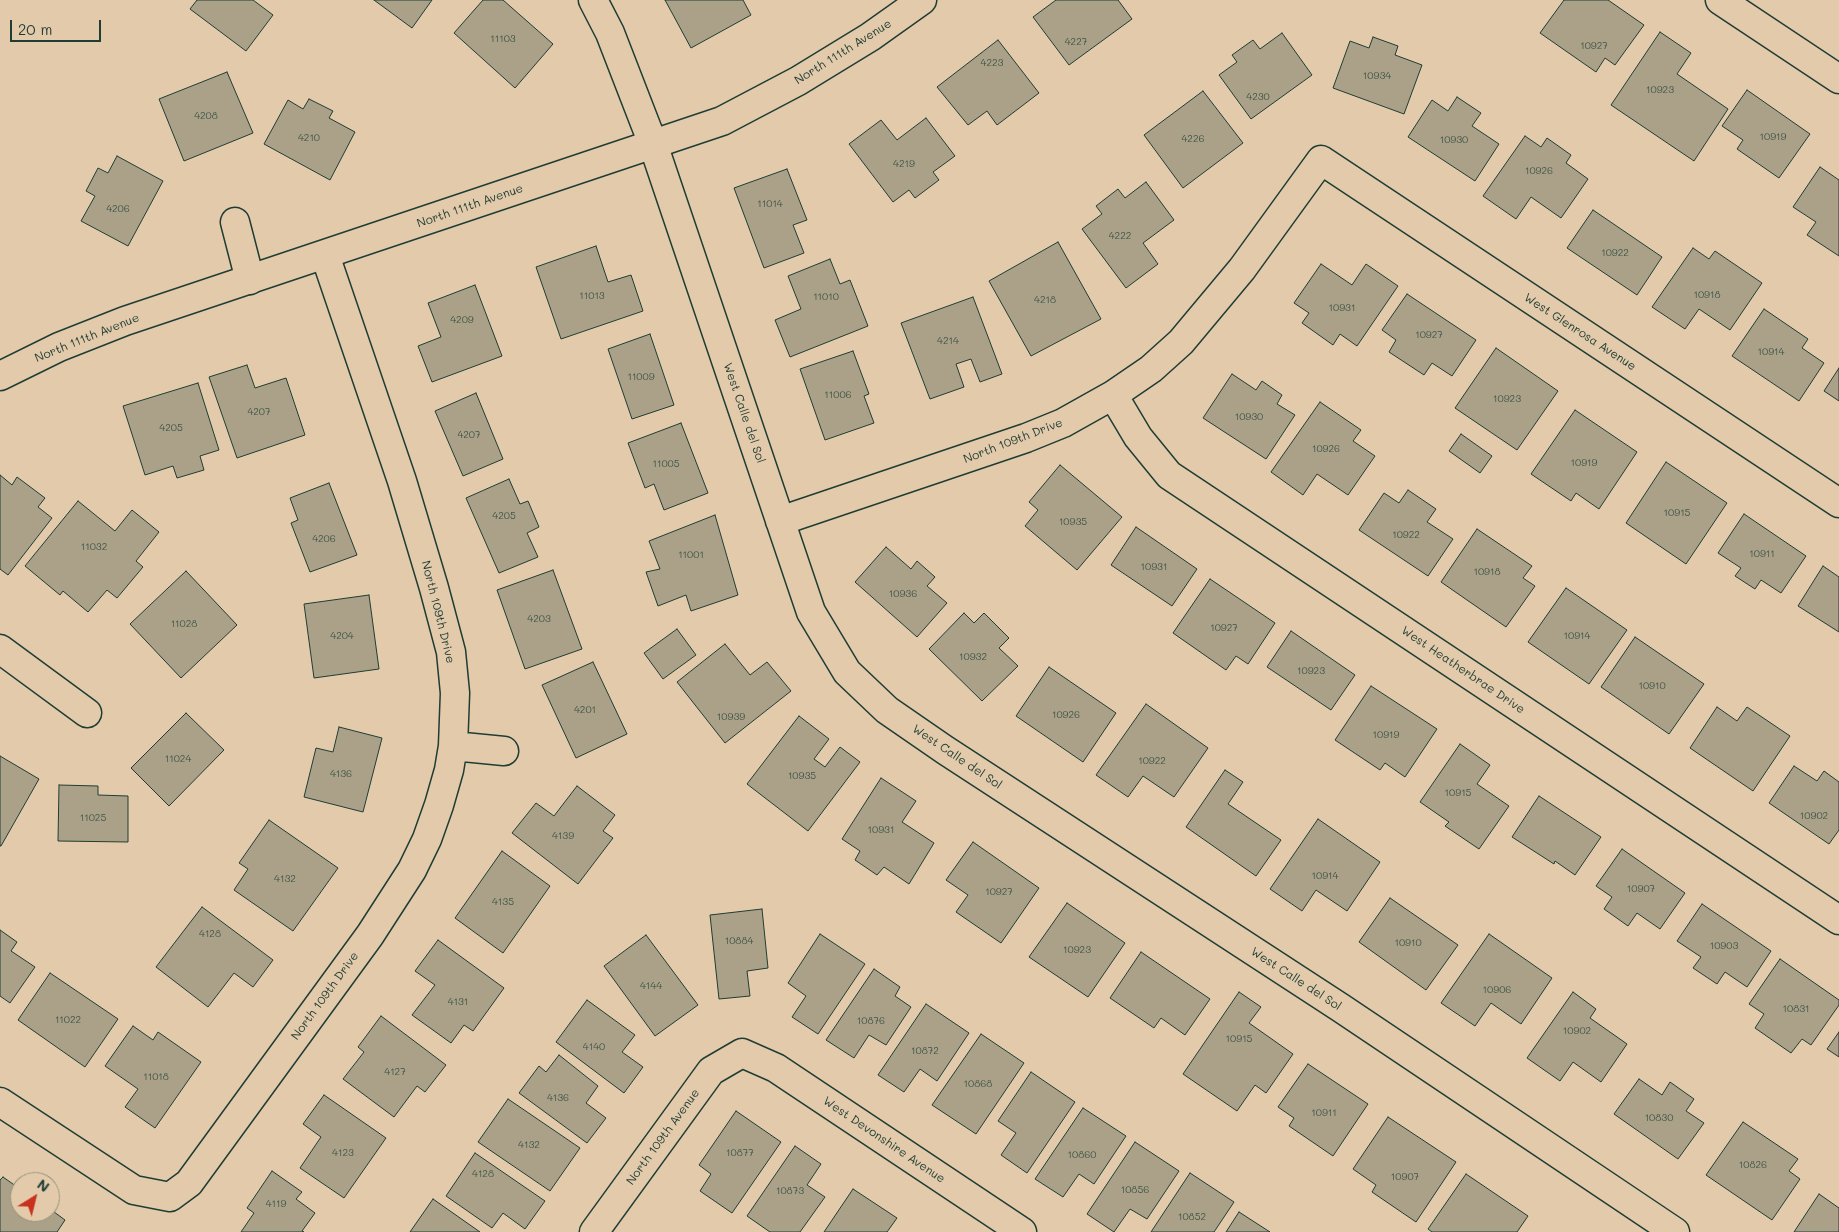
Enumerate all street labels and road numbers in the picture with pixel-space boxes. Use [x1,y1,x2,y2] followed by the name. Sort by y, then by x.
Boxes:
[792,16,894,88] street label: North 111th Avenue
[415,181,525,231] street label: North 111th Avenue
[1521,290,1639,374] street label: West Glenrosa Avenue
[33,310,141,366] street label: North 111th Avenue
[720,361,768,465] street label: West Calle del Sol
[961,415,1065,467] street label: North 109th Drive
[418,559,458,665] street label: North 109th Drive
[1398,623,1528,717] street label: West Heatherbrae Drive
[909,722,1005,792] street label: West Calle del Sol
[1248,944,1344,1014] street label: West Calle del Sol
[288,949,362,1043] street label: North 109th Drive
[623,1086,703,1188] street label: North 109th Avenue
[820,1094,948,1186] street label: West Devonshire Avenue

